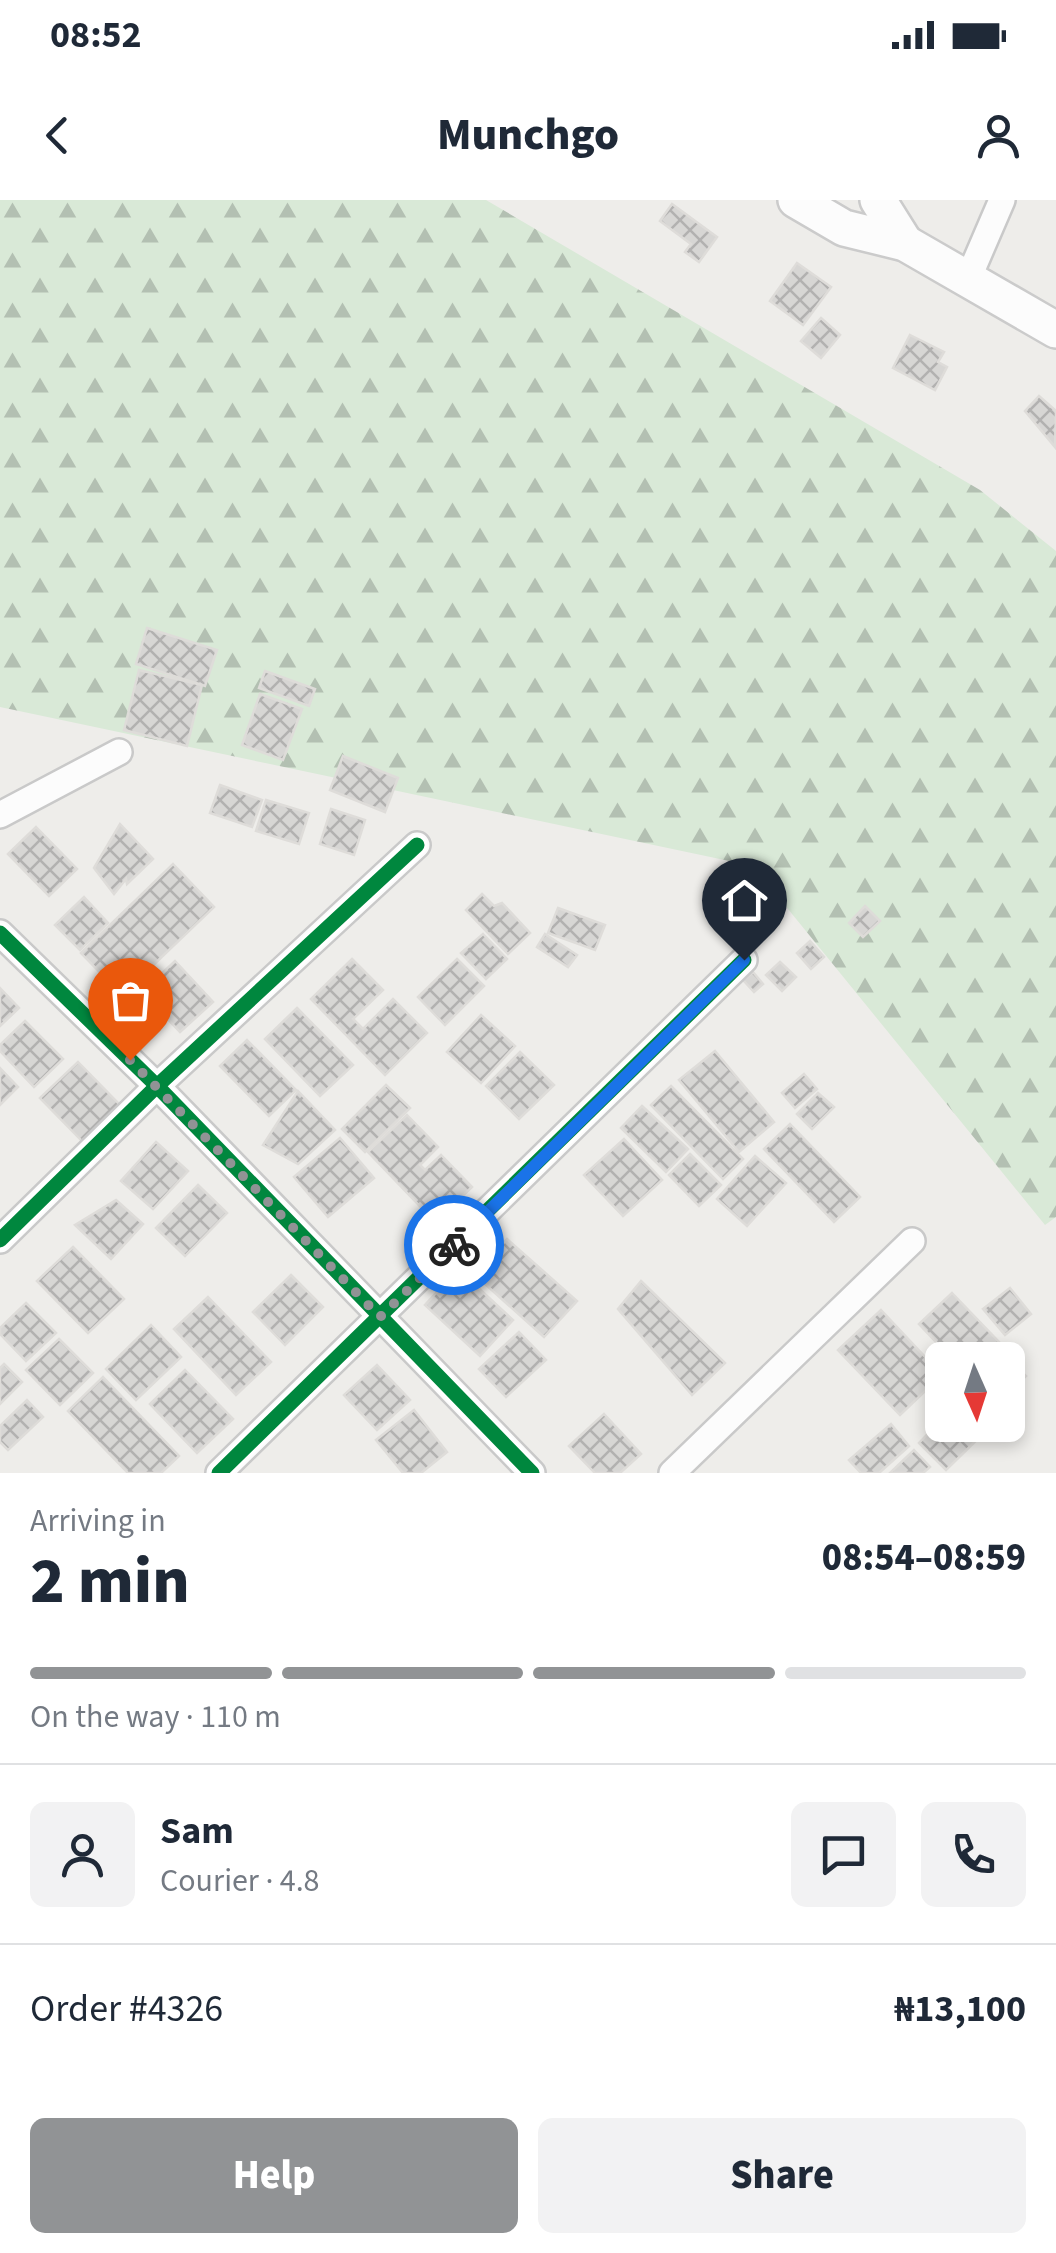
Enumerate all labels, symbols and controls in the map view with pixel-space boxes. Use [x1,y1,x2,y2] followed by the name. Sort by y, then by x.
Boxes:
[50,8,142,62] text: 08:52
[437,103,619,167] text: Munchgo
[30,108,85,163] icon: back
[971,108,1026,163] icon: person
[702,858,787,961] pin
[717,873,772,928] icon: home
[88,958,173,1061] pin
[103,973,158,1028] icon: bag
[404,1195,504,1295] courier
[427,1218,482,1273] icon: bike
[925,1342,1025,1442] north arrow
[925,1342,1025,1442] map controls
[30,1498,166,1544] text: Arriving in
[822,1531,1026,1585] text: 08:54–08:59
[30,1535,190,1628] text: 2 min
[30,1694,281,1740] text: On the way · 110 m
[30,1802,135,1907] button: person
[791,1802,896,1907] button: chat
[921,1802,1026,1907] button: phone
[160,1804,234,1858] text: Sam
[160,1858,320,1904] text: Courier · 4.8
[30,1982,223,2036] text: Order #4326
[894,1982,1026,2036] text: ₦13,100
[30,2118,518,2233] button: Help
[538,2118,1026,2233] button: Share

